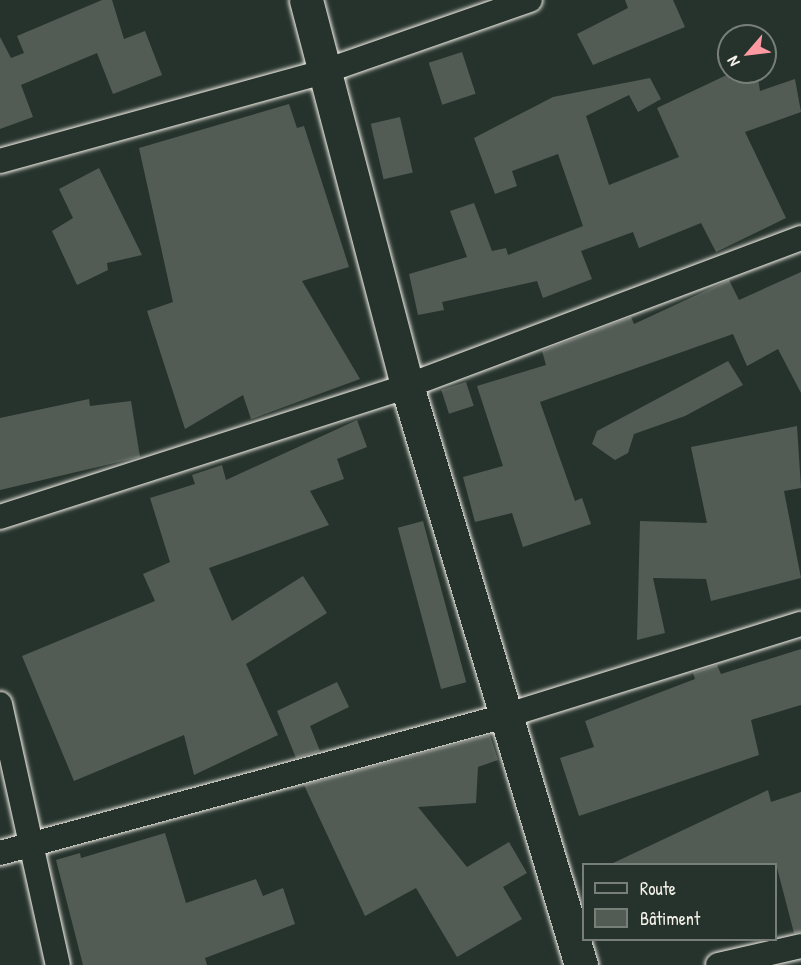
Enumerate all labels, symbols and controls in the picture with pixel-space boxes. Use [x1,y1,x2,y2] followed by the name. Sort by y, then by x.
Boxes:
[717,24,777,84] north arrow
[721,53,745,70] text: N
[582,863,777,941] legend
[640,876,676,901] text: Route
[640,906,700,931] text: Bâtiment

